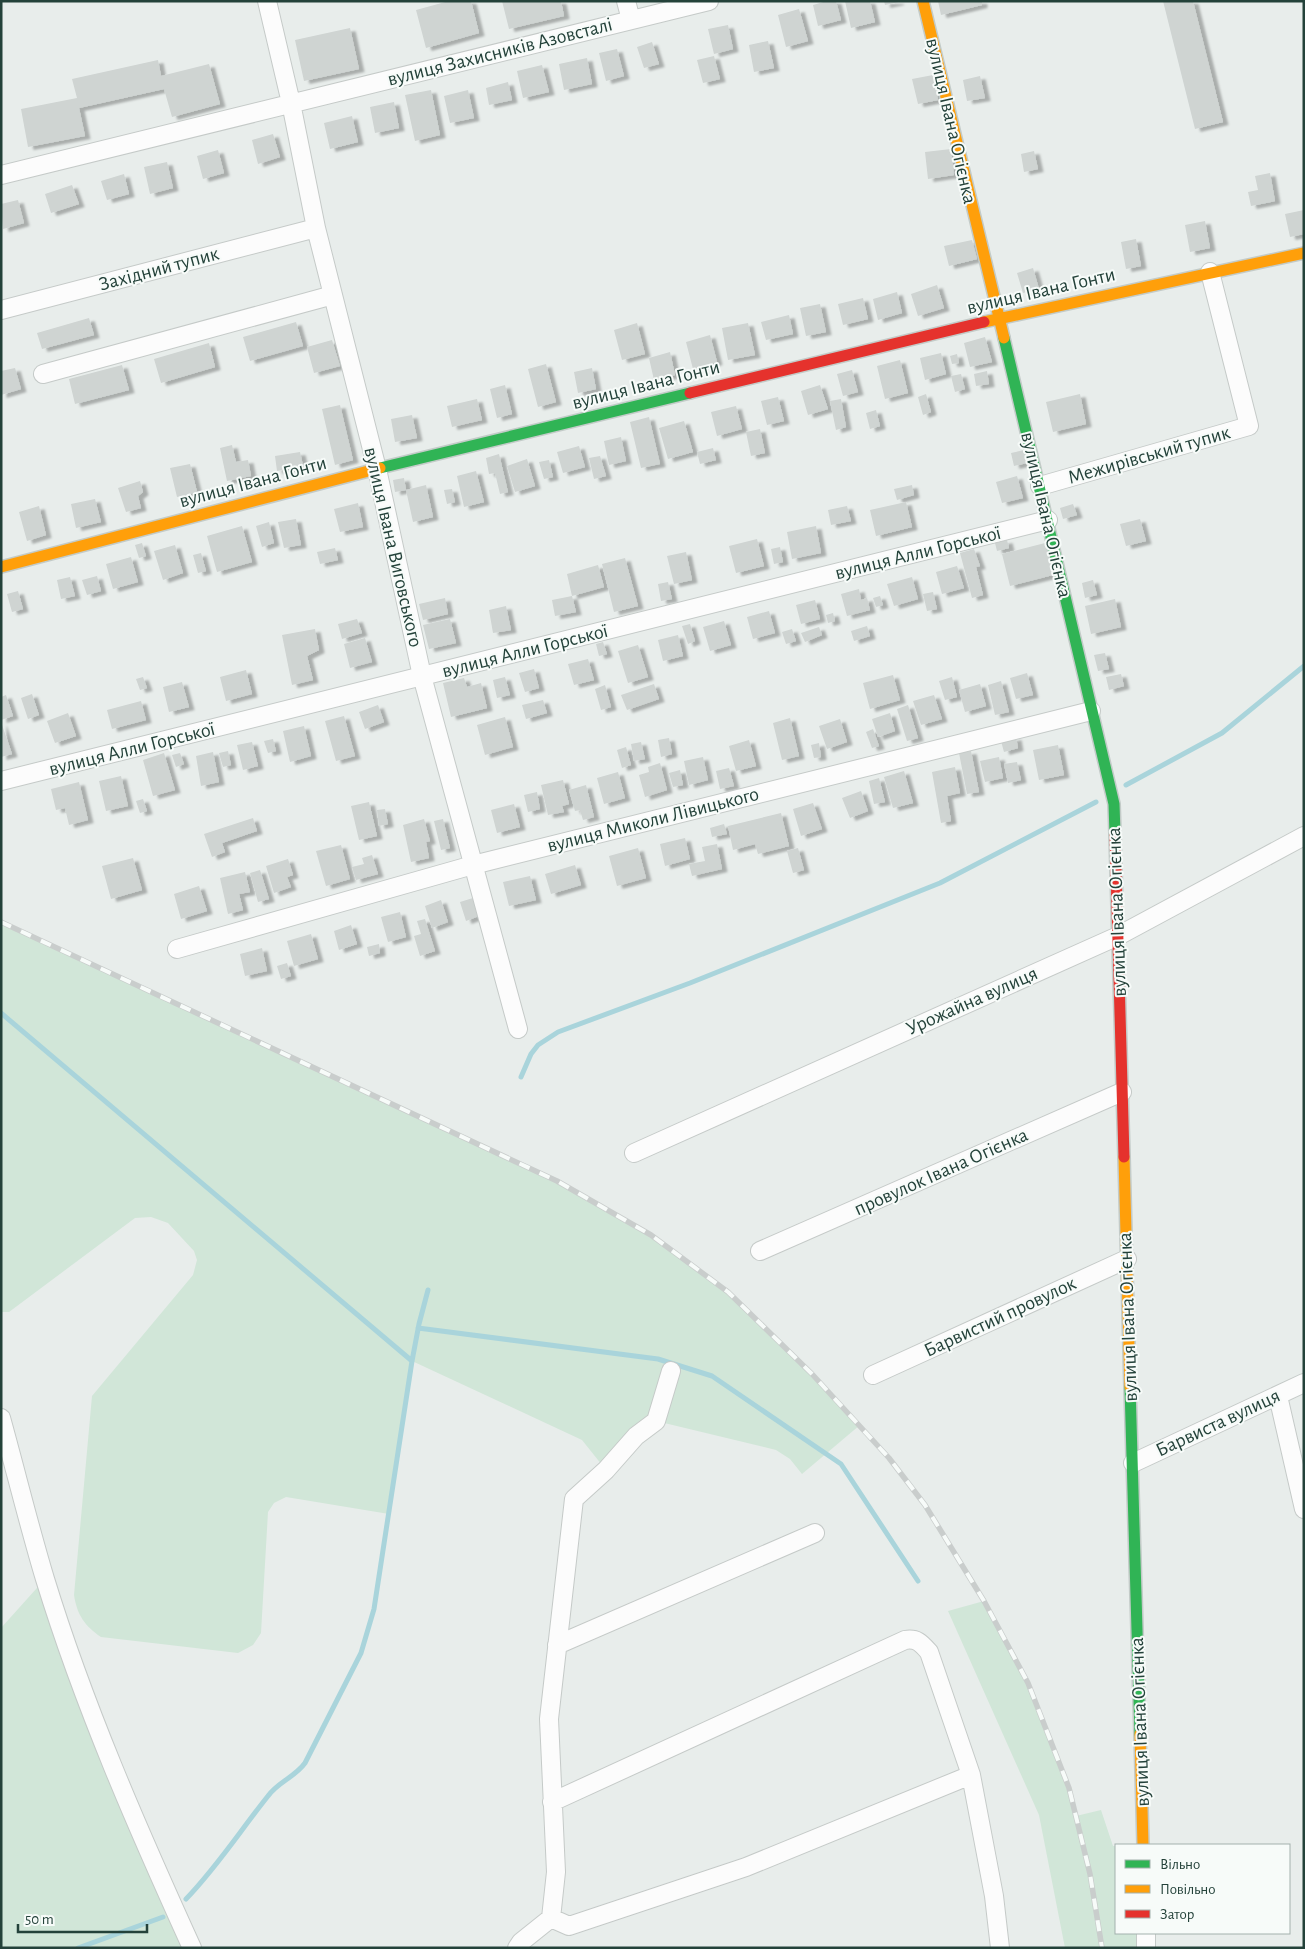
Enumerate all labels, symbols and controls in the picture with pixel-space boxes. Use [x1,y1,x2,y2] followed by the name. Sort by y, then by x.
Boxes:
[385,14,615,90] street label: вулиця Захисників Азовсталі
[922,36,980,206] street label: вулиця Івана Огієнка
[97,243,221,295] street label: Західний тупик
[965,264,1117,318] street label: вулиця Івана Гонти
[570,357,722,413] street label: вулиця Івана Гонти
[1066,422,1232,488] street label: Межирівський тупик
[1017,430,1075,600] street label: вулиця Івана Огієнка
[360,445,426,649] street label: вулиця Івана Виговського
[177,453,329,511] street label: вулиця Івана Гонти
[833,523,1003,583] street label: вулиця Алли Горської
[440,621,610,681] street label: вулиця Алли Горської
[47,719,217,779] street label: вулиця Алли Горської
[545,784,761,856] street label: вулиця Миколи Лівицького
[1104,827,1130,997] street label: вулиця Івана Огієнка
[903,963,1041,1039] street label: Урожайна вулиця
[851,1125,1031,1219] street label: провулок Івана Огієнка
[1115,1232,1141,1402] street label: вулиця Івана Огієнка
[921,1273,1079,1361] street label: Барвистий провулок
[1153,1385,1283,1461] street label: Барвиста вулиця
[1127,1637,1153,1807] street label: вулиця Івана Огієнка
[1115,1844,1290,1934] legend
[1160,1857,1200,1872] text: Вільно
[1160,1882,1216,1897] text: Повільно
[18,1902,146,1934] scale bar
[1160,1907,1195,1922] text: Затор
[25,1912,54,1927] text: 50 m

